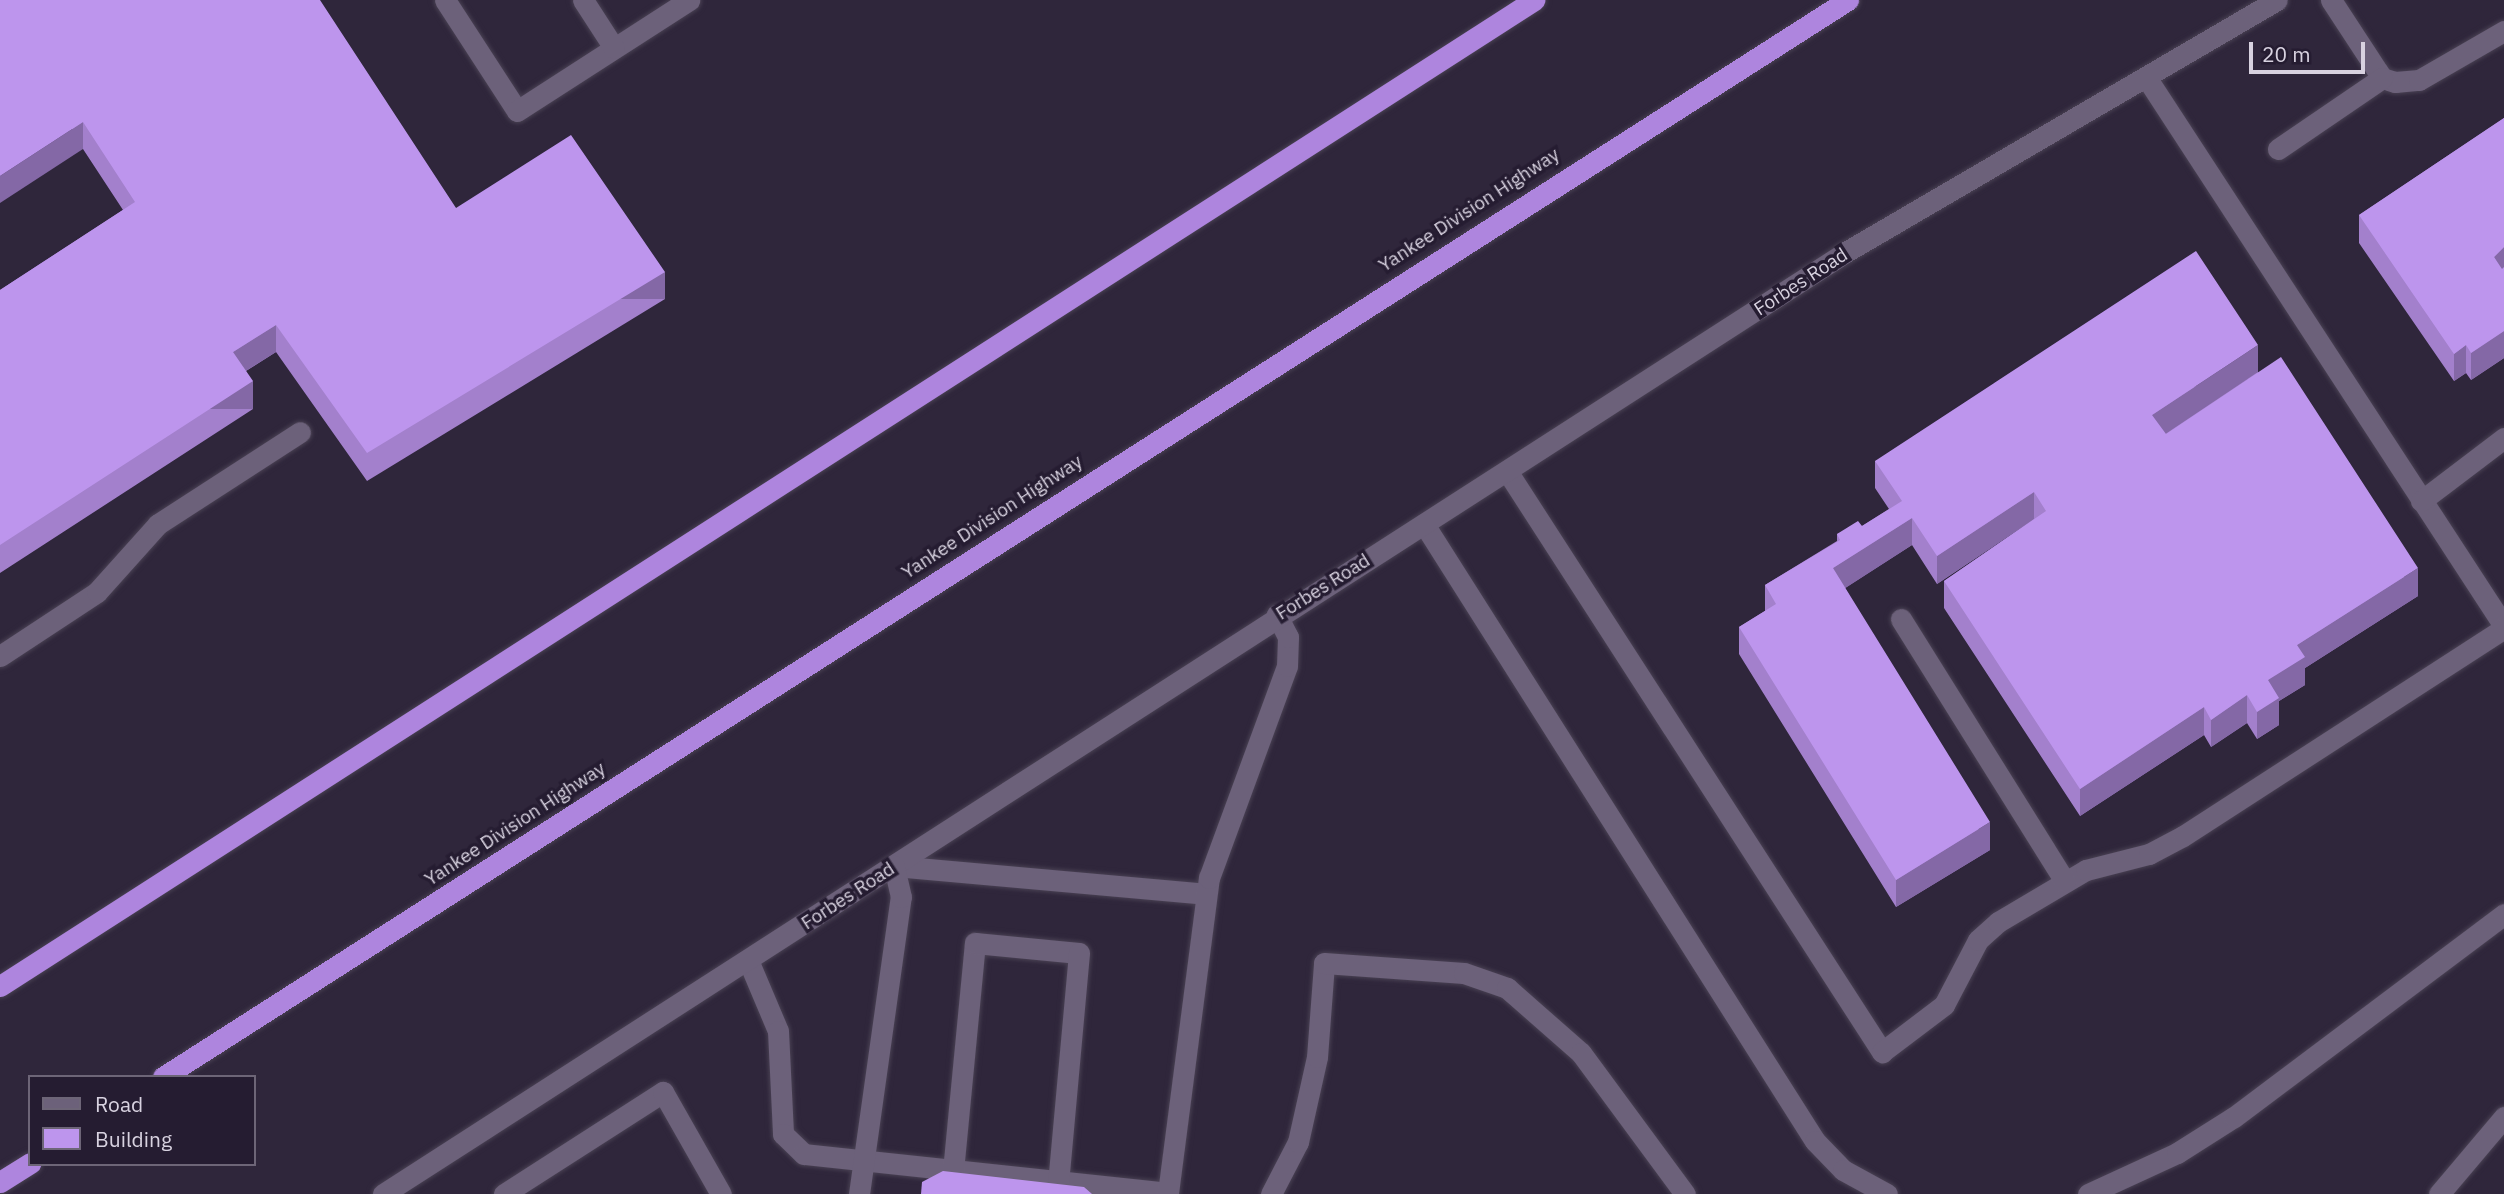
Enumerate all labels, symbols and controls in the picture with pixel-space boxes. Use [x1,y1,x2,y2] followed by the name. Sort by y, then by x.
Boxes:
[2252,28,2368,72] scale bar
[2262,40,2311,68] text: 20 m
[1374,143,1564,277] street label: Yankee Division Highway
[1750,243,1852,321] street label: Forbes Road
[897,450,1087,584] street label: Yankee Division Highway
[1272,549,1374,625] street label: Forbes Road
[420,757,610,891] street label: Yankee Division Highway
[797,857,899,935] street label: Forbes Road
[28,1075,256,1166] legend
[95,1090,143,1118] text: Road
[95,1125,172,1153] text: Building

